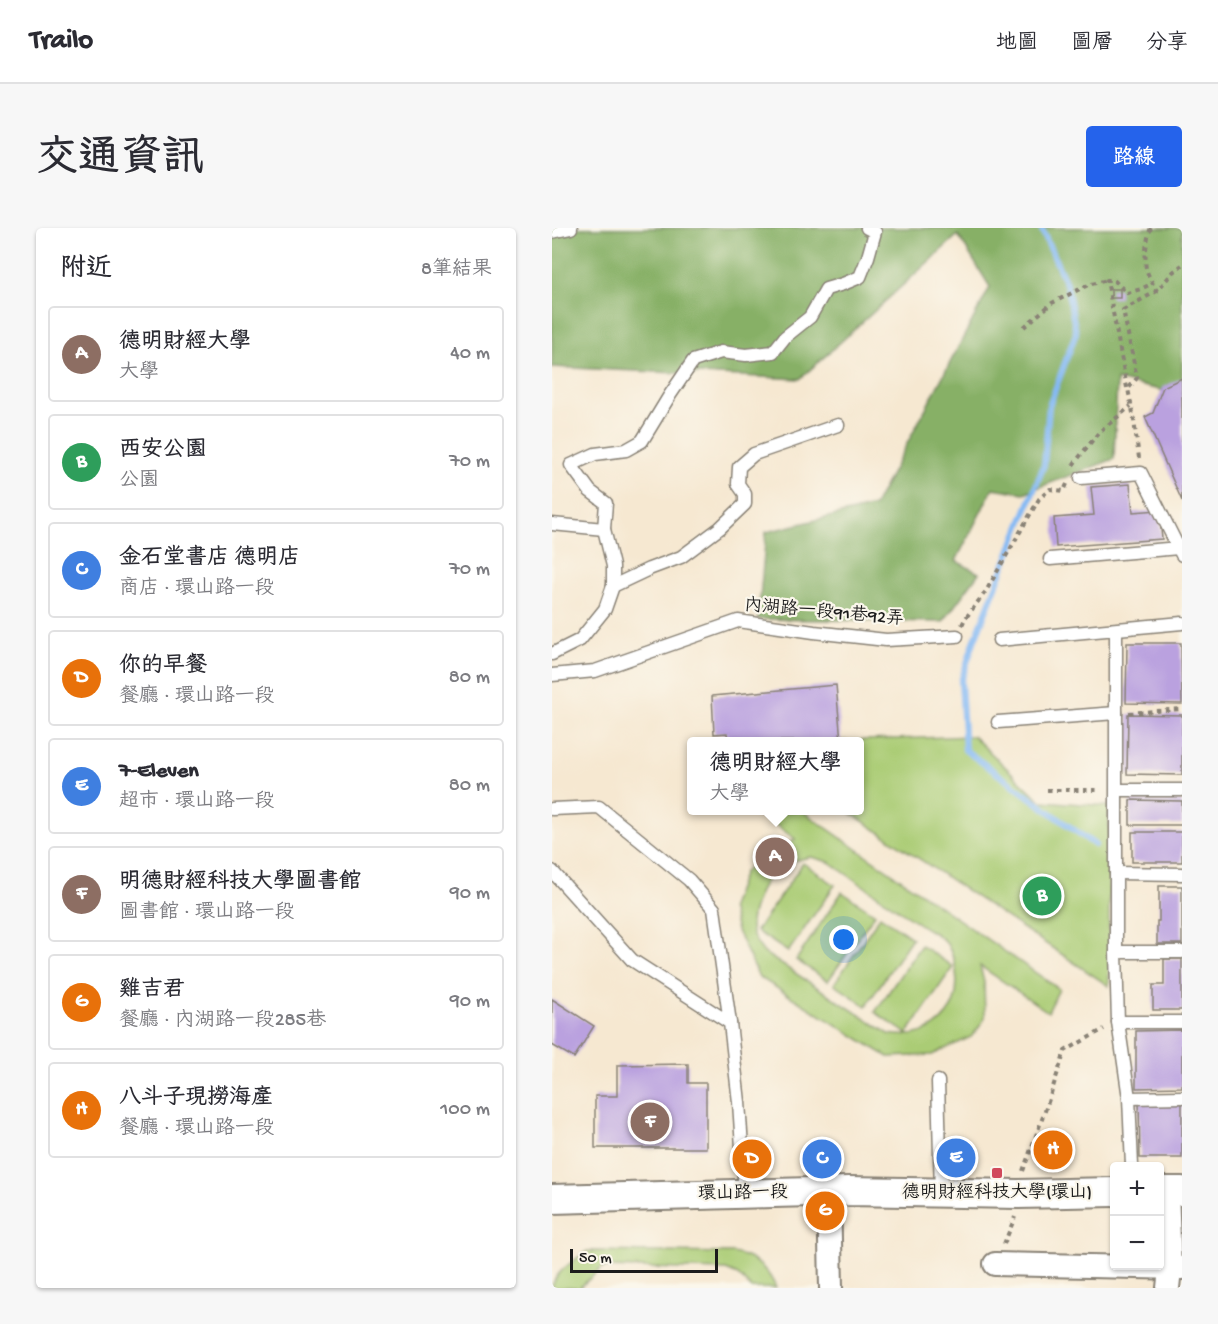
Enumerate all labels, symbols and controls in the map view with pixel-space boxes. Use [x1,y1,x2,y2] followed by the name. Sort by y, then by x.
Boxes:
[30,25,93,58] text: Trailo
[996,32,1038,57] text: 地圖
[1071,32,1113,57] text: 圖層
[1146,32,1188,57] text: 分享
[1086,126,1182,187] button: 路線
[36,137,204,186] text: 交通資訊
[60,255,112,286] text: 附近
[421,259,492,282] text: 8筆結果
[119,330,251,356] text: 德明財經大學
[76,343,87,366] text: A
[450,343,490,366] text: 40 m
[119,362,159,385] text: 大學
[119,438,207,464] text: 西安公園
[76,451,87,474] text: B
[449,451,490,474] text: 70 m
[119,470,159,493] text: 公園
[119,546,300,572] text: 金石堂書店 德明店
[76,559,87,582] text: C
[449,559,490,582] text: 70 m
[119,578,275,601] text: 商店 · 環山路一段
[743,595,905,630] street label: 內湖路一段91巷92弄
[119,654,207,680] text: 你的早餐
[75,667,88,690] text: D
[449,667,490,690] text: 80 m
[119,686,275,709] text: 餐廳 · 環山路一段
[687,737,864,815] popup
[709,752,842,778] text: 德明財經大學
[119,759,199,785] text: 7-Eleven
[75,775,88,798] text: E
[449,775,490,798] text: 80 m
[709,784,749,807] text: 大學
[119,791,275,814] text: 超市 · 環山路一段
[756,834,794,880] pin: A
[119,870,361,896] text: 明德財經科技大學圖書館
[1022,874,1062,918] pin: B
[76,883,87,906] text: F
[450,883,490,906] text: 90 m
[119,902,295,925] text: 圖書館 · 環山路一段
[829,925,858,954] your location
[119,978,185,1004] text: 雞吉君
[75,991,88,1014] text: G
[450,991,490,1014] text: 90 m
[119,1010,326,1033] text: 餐廳 · 內湖路一段285巷
[119,1086,273,1112] text: 八斗子現撈海產
[76,1099,87,1122] text: H
[440,1099,490,1122] text: 100 m
[630,1100,670,1144] pin: F
[119,1118,275,1141] text: 餐廳 · 環山路一段
[1034,1128,1072,1172] pin: H
[732,1136,772,1182] pin: D
[802,1136,842,1182] pin: C
[936,1136,976,1180] pin: E
[1110,1162,1164,1270] map controls
[1110,1162,1164,1216] button: +
[990,1166,1004,1180] marker: 德明財經科技大學(環山)
[698,1182,788,1205] street label: 環山路一段
[902,1182,1092,1204] place label: 德明財經科技大學(環山)
[806,1188,844,1234] pin: G
[1110,1216,1164,1270] button: −
[570,1246,718,1274] scale bar
[579,1250,612,1269] text: 50 m

